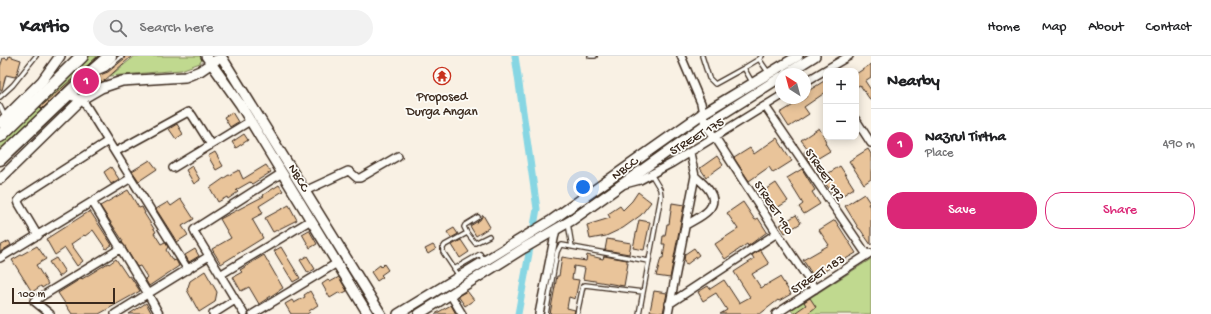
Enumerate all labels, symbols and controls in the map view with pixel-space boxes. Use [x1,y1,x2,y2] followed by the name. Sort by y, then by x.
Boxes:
[93,10,373,46] search box
[20,16,69,39] text: Kartio
[107,17,129,39] icon: search
[139,19,213,37] text: Search here
[988,19,1020,36] text: Home
[1042,19,1066,36] text: Map
[1088,19,1124,36] text: About
[1146,19,1191,36] text: Contact
[73,66,99,96] pin: 1
[432,66,452,86] temple icon: Proposed Durga Angan
[775,68,811,104] north arrow
[823,68,859,140] map controls
[823,68,859,104] button: +
[887,72,940,92] text: Nearby
[405,90,479,120] place label: Proposed Durga Angan
[823,104,859,140] button: −
[667,115,727,159] street label: STREET 175
[925,128,1006,146] text: Nazrul Tirtha
[897,137,903,152] text: 1
[1163,137,1195,152] text: 490 m
[801,146,847,205] street label: STREET 192
[925,146,953,161] text: Place
[609,154,642,184] street label: NBCC
[284,162,312,195] street label: NBCC
[573,177,593,197] your location
[750,179,796,239] street label: STREET 190
[887,192,1037,229] button: Save
[1045,192,1195,229] button: Share
[789,252,848,298] street label: STREET 183
[12,286,115,305] scale bar
[18,289,45,301] text: 100 m

